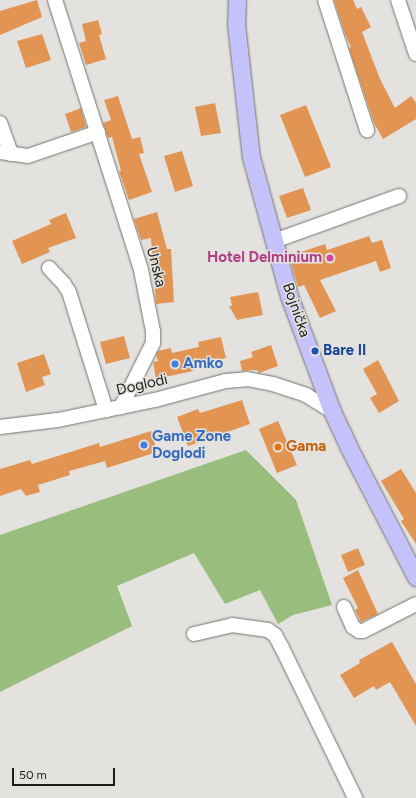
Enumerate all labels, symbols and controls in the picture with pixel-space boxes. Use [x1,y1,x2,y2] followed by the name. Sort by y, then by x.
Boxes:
[142,245,170,289] street label: Unska
[207,249,322,267] place label: Hotel Delminium
[325,253,335,263] marker: Hotel Delminium
[278,280,314,340] street label: Bojnička
[323,342,366,360] place label: Bare II
[310,346,320,356] marker: Bare II
[183,355,223,373] place label: Amko
[170,359,180,369] marker: Amko
[115,370,169,400] street label: Doglodi
[152,427,231,462] place label: Game Zone Doglodi
[286,438,326,456] place label: Gama
[139,440,149,450] marker: Game Zone Doglodi
[273,442,283,452] marker: Gama
[14,760,117,786] scale bar
[19,768,47,782] text: 50 m

